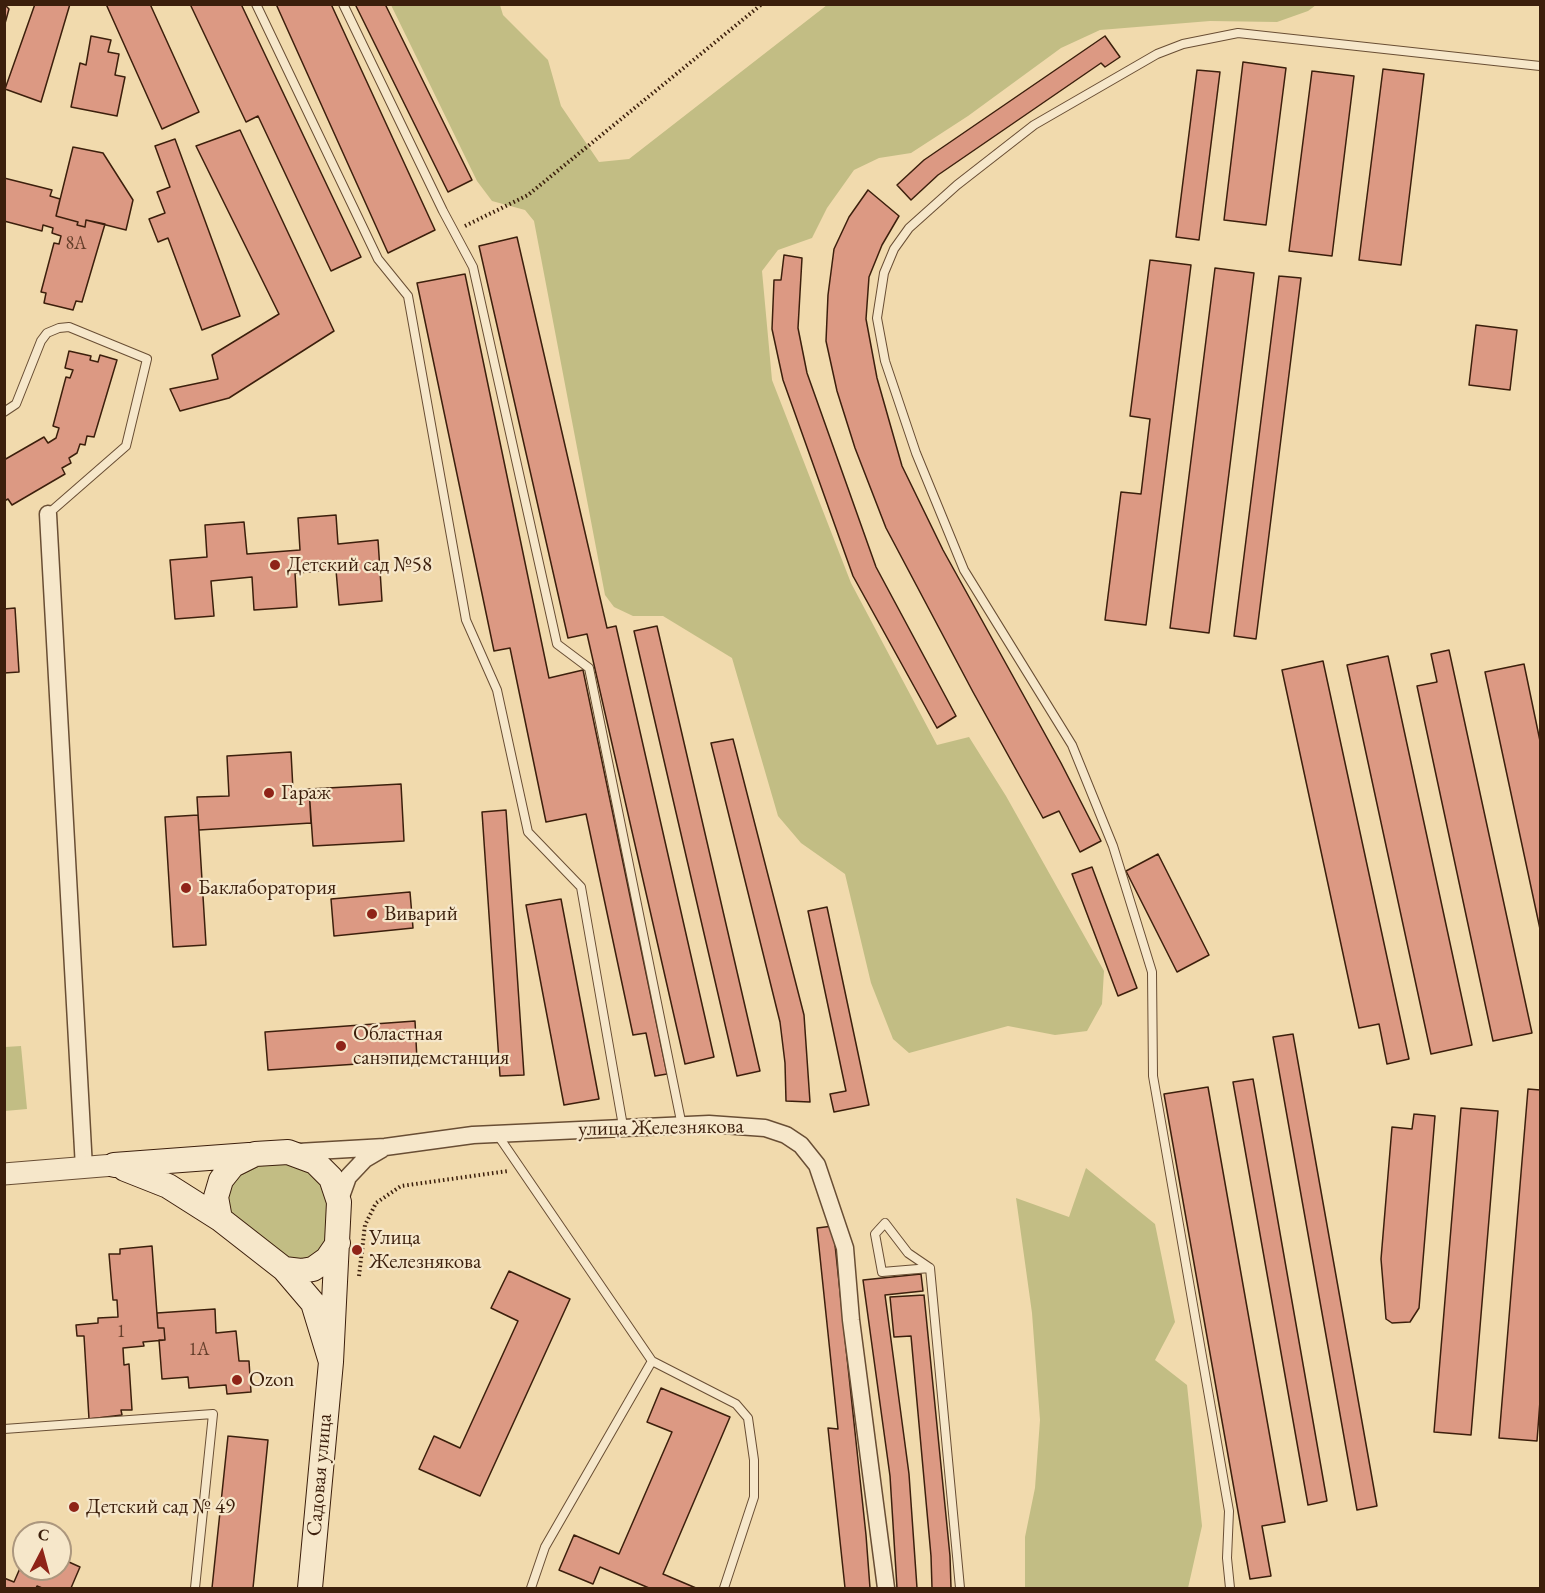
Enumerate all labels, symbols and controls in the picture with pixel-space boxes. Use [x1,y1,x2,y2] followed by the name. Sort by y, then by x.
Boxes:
[65,233,87,255] house number: 8А
[287,552,432,578] place label: Детский сад №58
[268,558,282,572] marker: Детский сад №58
[281,780,331,806] place label: Гараж
[262,786,276,800] marker: Гараж
[198,875,336,901] place label: Баклаборатория
[179,881,193,895] marker: Баклаборатория
[384,901,458,927] place label: Виварий
[365,907,379,921] marker: Виварий
[353,1021,509,1071] place label: Областная санэпидемстанция
[334,1039,348,1053] marker: Областная санэпидемстанция
[578,1114,744,1142] street label: улица Железнякова
[369,1225,481,1275] place label: Улица Железнякова
[350,1243,364,1257] marker: Улица Железнякова
[117,1321,125,1343] house number: 1
[188,1339,210,1361] house number: 1А
[249,1367,294,1393] place label: Ozon
[230,1373,244,1387] marker: Ozon
[302,1413,338,1537] street label: Садовая улица
[86,1494,235,1520] place label: Детский сад № 49
[67,1500,81,1514] marker: Детский сад № 49
[12,1521,72,1581] north arrow
[37,1524,50,1546] text: С

